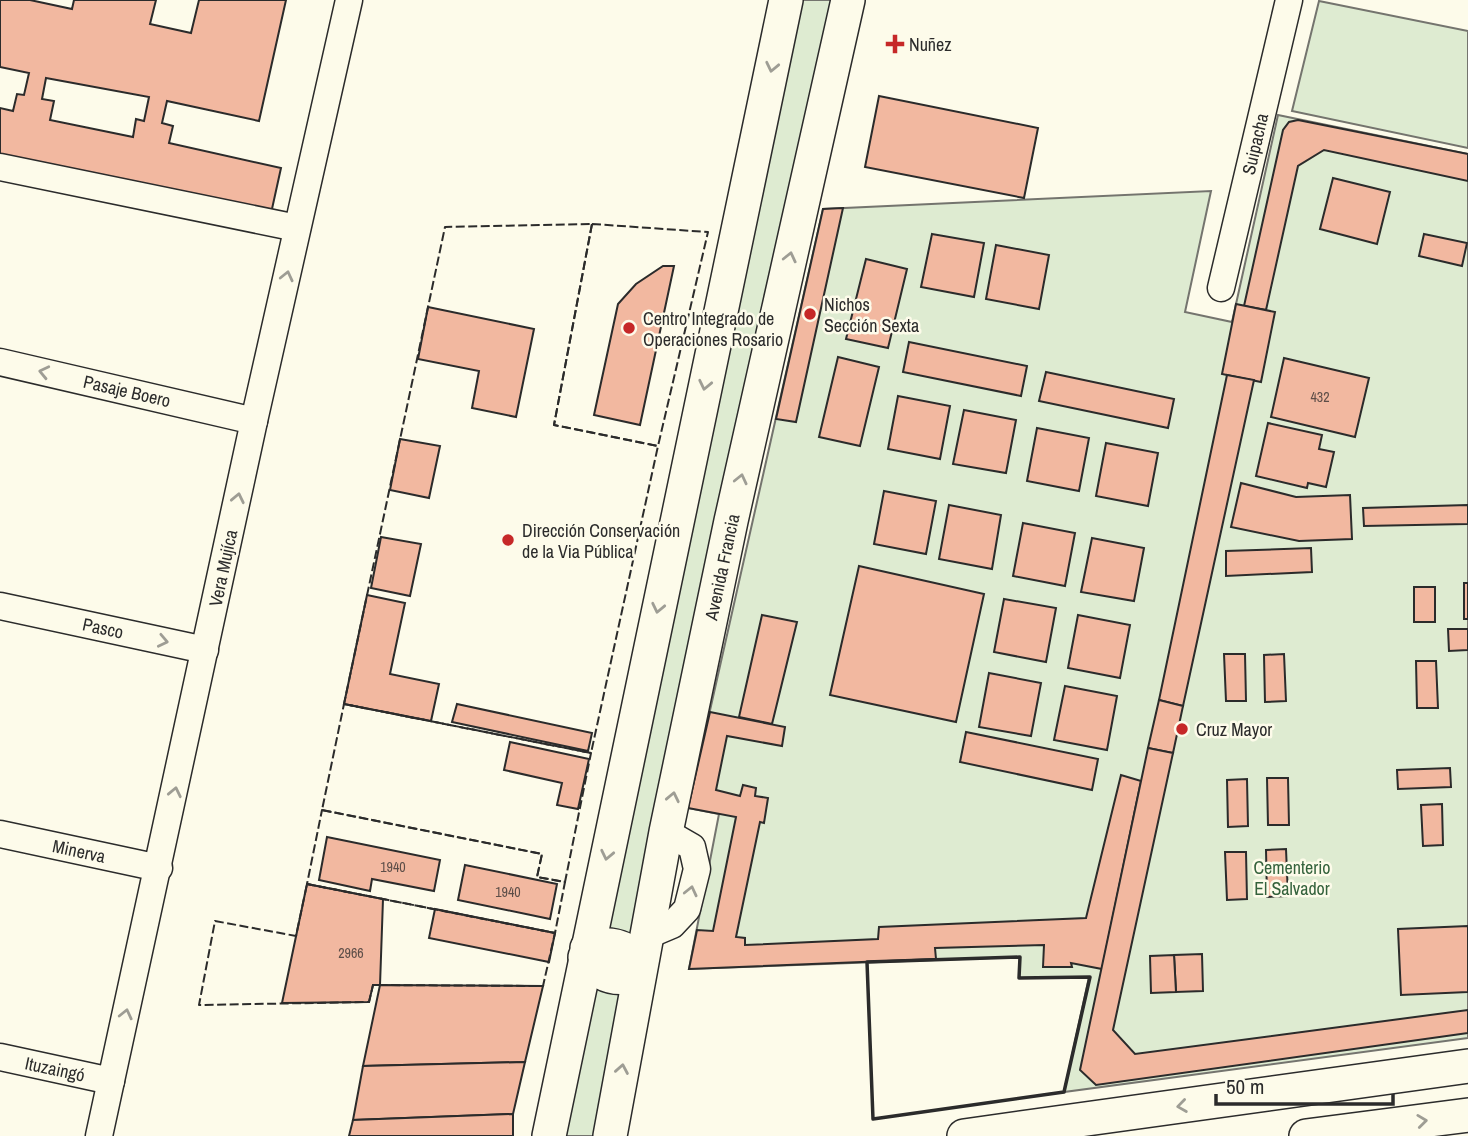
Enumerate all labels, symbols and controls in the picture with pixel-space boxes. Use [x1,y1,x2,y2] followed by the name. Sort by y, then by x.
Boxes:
[909,32,952,57] place label: Nuñez
[887,36,903,52] marker: Nuñez
[765,61,780,73] one-way arrow
[1236,111,1274,177] street label: Suipacha
[782,251,797,263] one-way arrow
[278,270,293,282] one-way arrow
[824,292,919,338] place label: Nichos Sección Sexta
[643,306,783,352] place label: Centro Integrado de Operaciones Rosario
[802,306,818,322] marker: Nichos Sección Sexta
[621,320,637,336] marker: Centro Integrado de Operaciones Rosario
[38,366,50,380] one-way arrow
[81,369,173,413] street label: Pasaje Boero
[699,379,714,391] one-way arrow
[1310,388,1330,406] house number: 432
[732,473,747,485] one-way arrow
[229,492,244,504] one-way arrow
[698,512,745,623] street label: Avenida Francia
[522,518,680,564] place label: Dirección Conservación de la Via Pública
[203,527,243,609] street label: Vera Mujíca
[500,532,516,548] marker: Dirección Conservación de la Via Pública
[652,602,667,614] one-way arrow
[80,612,126,644] street label: Pasco
[157,632,169,647] one-way arrow
[1196,717,1272,742] place label: Cruz Mayor
[1174,721,1190,737] marker: Cruz Mayor
[167,786,182,798] one-way arrow
[665,791,680,803] one-way arrow
[50,833,108,869] street label: Minerva
[600,849,615,861] one-way arrow
[1253,855,1331,901] park label: Cementerio El Salvador
[380,858,406,876] house number: 1940
[495,883,521,901] house number: 1940
[683,885,698,897] one-way arrow
[338,944,364,962] house number: 2966
[118,1008,132,1020] one-way arrow
[23,1050,87,1088] street label: Ituzaingó
[1216,1062,1393,1106] scale bar
[614,1063,629,1075] one-way arrow
[1226,1072,1264,1101] text: 50 m
[1176,1098,1188,1113] one-way arrow
[1416,1113,1428,1128] one-way arrow

